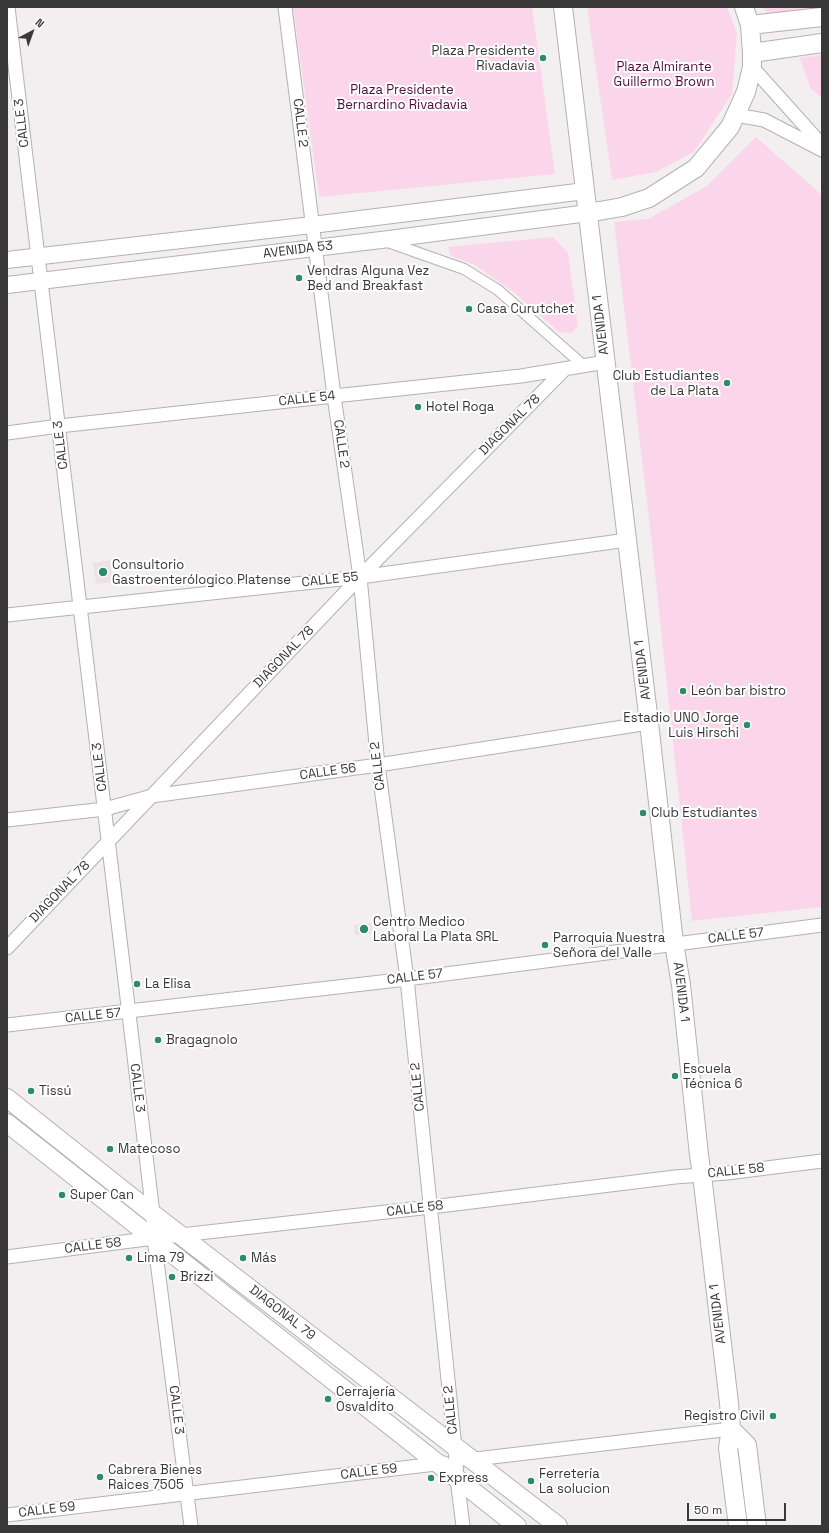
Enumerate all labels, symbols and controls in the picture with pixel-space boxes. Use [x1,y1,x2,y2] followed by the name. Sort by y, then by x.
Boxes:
[12,12,52,52] north arrow
[32,15,47,31] text: N
[431,43,535,74] place label: Plaza Presidente Rivadavia
[538,53,548,63] marker: Plaza Presidente Rivadavia
[614,59,714,90] park label: Plaza Almirante Guillermo Brown
[337,82,467,113] park label: Plaza Presidente Bernardino Rivadavia
[11,98,33,148] street label: CALLE 3
[289,98,311,148] street label: CALLE 2
[262,238,334,262] street label: AVENIDA 53
[307,263,429,294] place label: Vendras Alguna Vez Bed and Breakfast
[294,273,304,283] marker: Vendras Alguna Vez Bed and Breakfast
[590,294,612,356] street label: AVENIDA 1
[477,301,574,317] place label: Casa Curutchet
[464,304,474,314] marker: Casa Curutchet
[613,368,719,399] place label: Club Estudiantes de La Plata
[722,378,732,388] marker: Club Estudiantes de La Plata
[278,388,336,410] street label: CALLE 54
[476,391,544,459] street label: DIAGONAL 78
[426,399,494,415] place label: Hotel Roga
[413,402,423,412] marker: Hotel Roga
[330,419,352,469] street label: CALLE 2
[50,420,72,470] street label: CALLE 3
[112,557,291,588] place label: Consultorio Gastroenterólogico Platense
[97,566,109,578] marker: Consultorio Gastroenterólogico Platense
[301,569,359,591] street label: CALLE 55
[251,623,317,691] street label: DIAGONAL 78
[632,639,654,701] street label: AVENIDA 1
[691,683,786,699] place label: León bar bistro
[678,686,688,696] marker: León bar bistro
[623,710,739,741] place label: Estadio UNO Jorge Luis Hirschi
[742,720,752,730] marker: Estadio UNO Jorge Luis Hirschi
[367,741,389,791] street label: CALLE 2
[89,742,111,792] street label: CALLE 3
[299,760,357,784] street label: CALLE 56
[651,805,757,821] place label: Club Estudiantes
[638,808,648,818] marker: Club Estudiantes
[27,858,93,926] street label: DIAGONAL 78
[373,914,499,945] place label: Centro Medico Laboral La Plata SRL
[358,923,370,935] marker: Centro Medico Laboral La Plata SRL
[707,925,765,947] street label: CALLE 57
[553,930,665,961] place label: Parroquia Nuestra Señora del Valle
[540,940,550,950] marker: Parroquia Nuestra Señora del Valle
[670,961,692,1023] street label: AVENIDA 1
[386,966,444,988] street label: CALLE 57
[145,976,191,992] place label: La Elisa
[132,979,142,989] marker: La Elisa
[64,1005,122,1027] street label: CALLE 57
[166,1032,238,1048] place label: Bragagnolo
[153,1035,163,1045] marker: Bragagnolo
[683,1061,743,1092] place label: Escuela Técnica 6
[408,1062,428,1112] street label: CALLE 2
[126,1063,148,1113] street label: CALLE 3
[670,1071,680,1081] marker: Escuela Técnica 6
[39,1083,71,1099] place label: Tissú
[26,1086,36,1096] marker: Tissú
[118,1141,180,1157] place label: Matecoso
[105,1144,115,1154] marker: Matecoso
[707,1160,765,1182] street label: CALLE 58
[70,1187,134,1203] place label: Super Can
[57,1190,67,1200] marker: Super Can
[386,1198,444,1220] street label: CALLE 58
[64,1235,122,1257] street label: CALLE 58
[137,1250,185,1266] place label: Lima 79
[251,1250,277,1266] place label: Más
[124,1253,134,1263] marker: Lima 79
[238,1253,248,1263] marker: Más
[180,1269,213,1285] place label: Brizzi
[167,1272,177,1282] marker: Brizzi
[246,1282,318,1344] street label: DIAGONAL 79
[707,1283,729,1345] street label: AVENIDA 1
[336,1384,396,1415] place label: Cerrajería Osvaldito
[165,1385,187,1435] street label: CALLE 3
[441,1385,461,1435] street label: CALLE 2
[323,1394,333,1404] marker: Cerrajería Osvaldito
[684,1408,765,1424] place label: Registro Civil
[768,1411,778,1421] marker: Registro Civil
[340,1461,398,1483] street label: CALLE 59
[108,1462,202,1493] place label: Cabrera Bienes Raices 7505
[539,1466,610,1497] place label: Ferretería La solucion
[439,1470,488,1486] place label: Express
[95,1472,105,1482] marker: Cabrera Bienes Raices 7505
[426,1473,436,1483] marker: Express
[526,1476,536,1486] marker: Ferretería La solucion
[689,1495,788,1521] scale bar
[18,1499,76,1521] street label: CALLE 59
[694,1502,722,1518] text: 50 m

